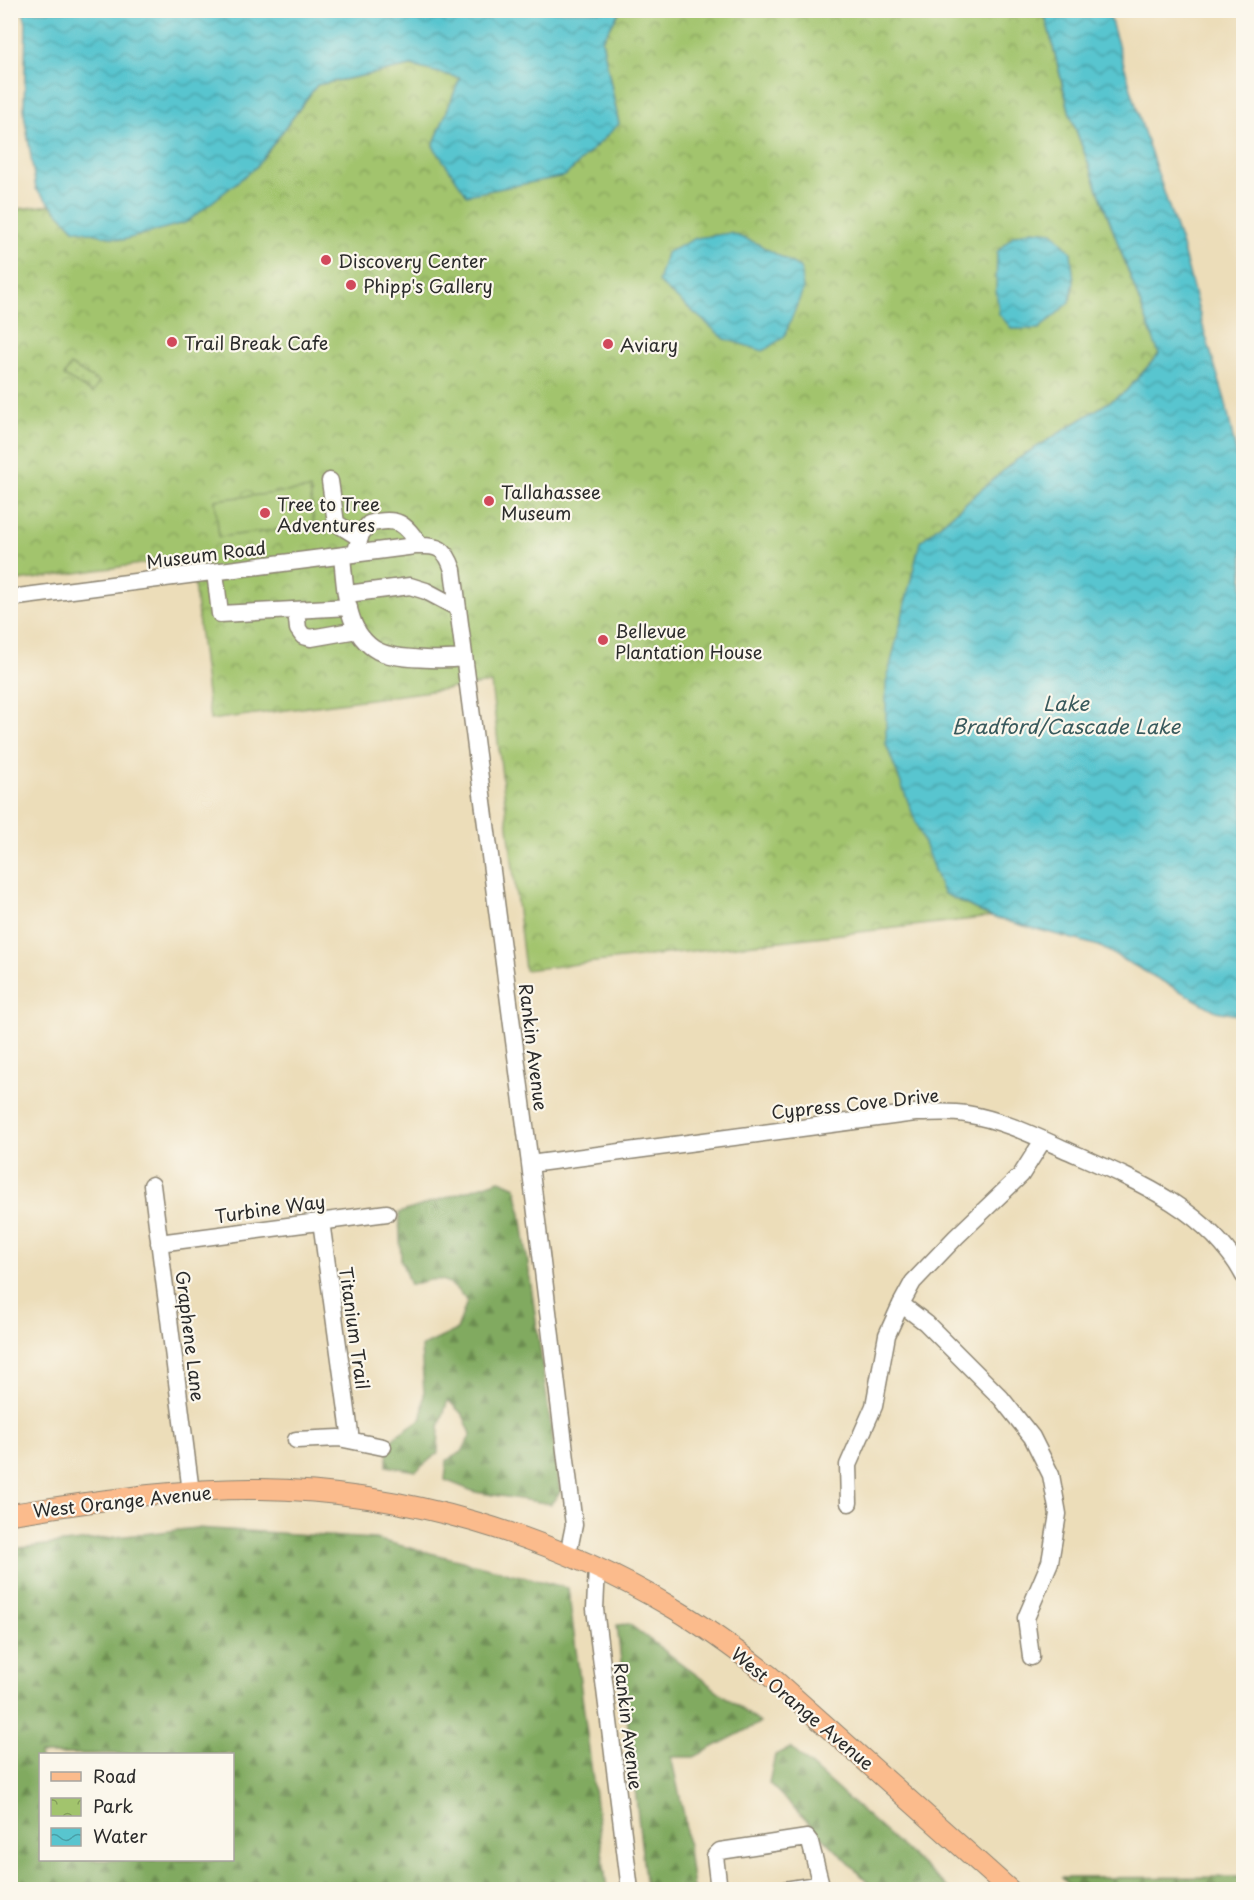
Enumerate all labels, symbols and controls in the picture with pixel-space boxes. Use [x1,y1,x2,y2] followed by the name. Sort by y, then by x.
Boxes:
[338,247,488,274] place label: Discovery Center
[319,253,333,267] marker: Discovery Center
[363,272,493,299] place label: Phipp's Gallery
[344,278,358,292] marker: Phipp's Gallery
[184,329,328,356] place label: Trail Break Cafe
[620,331,678,358] place label: Aviary
[165,335,179,349] marker: Trail Break Cafe
[601,337,615,351] marker: Aviary
[501,478,601,526] place label: Tallahassee Museum
[277,490,380,538] place label: Tree to Tree Adventures
[482,494,496,508] marker: Tallahassee Museum
[258,506,272,520] marker: Tree to Tree Adventures
[145,533,267,575] street label: Museum Road
[615,617,763,665] place label: Bellevue Plantation House
[596,633,610,647] marker: Bellevue Plantation House
[952,688,1182,741] water label: Lake Bradford/Cascade Lake
[513,982,555,1113] street label: Rankin Avenue
[770,1081,940,1125] street label: Cypress Cove Drive
[213,1187,327,1229] street label: Turbine Way
[333,1265,377,1391] street label: Titanium Trail
[170,1269,212,1403] street label: Graphene Lane
[31,1478,213,1524] street label: West Orange Avenue
[726,1640,880,1776] street label: West Orange Avenue
[608,1661,650,1792] street label: Rankin Avenue
[39,1753,234,1861] legend
[93,1762,137,1789] text: Road
[93,1792,133,1819] text: Park
[93,1822,148,1849] text: Water

